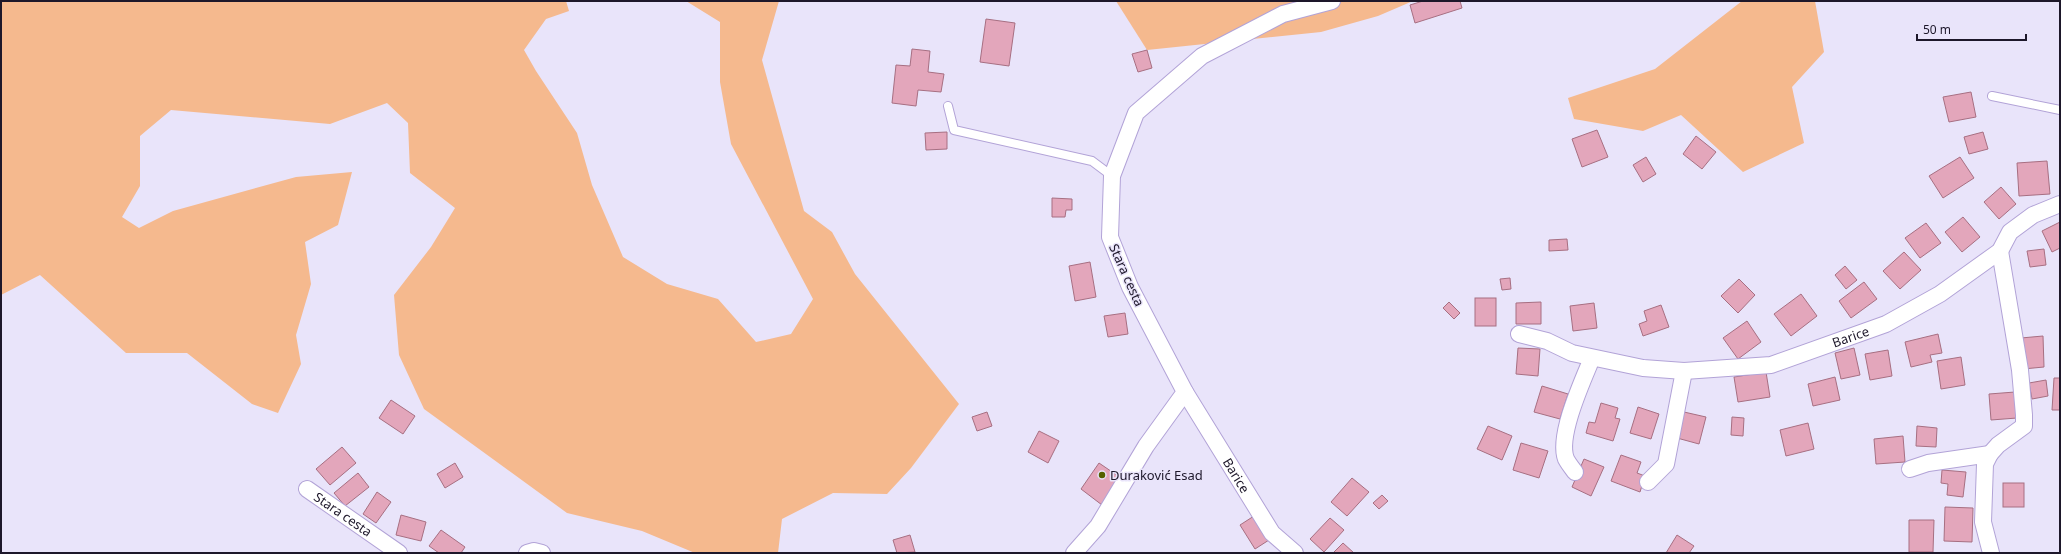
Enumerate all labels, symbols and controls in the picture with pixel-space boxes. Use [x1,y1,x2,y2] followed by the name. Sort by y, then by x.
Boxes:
[1917,16,2026,42] scale bar
[1923,21,1951,38] text: 50 m
[1105,241,1149,309] street label: Stara cesta
[1830,322,1872,351] street label: Barice
[1219,454,1254,496] street label: Barice
[1110,466,1203,484] place label: Duraković Esad
[1097,470,1107,480] marker: Duraković Esad
[311,488,376,541] street label: Stara cesta

